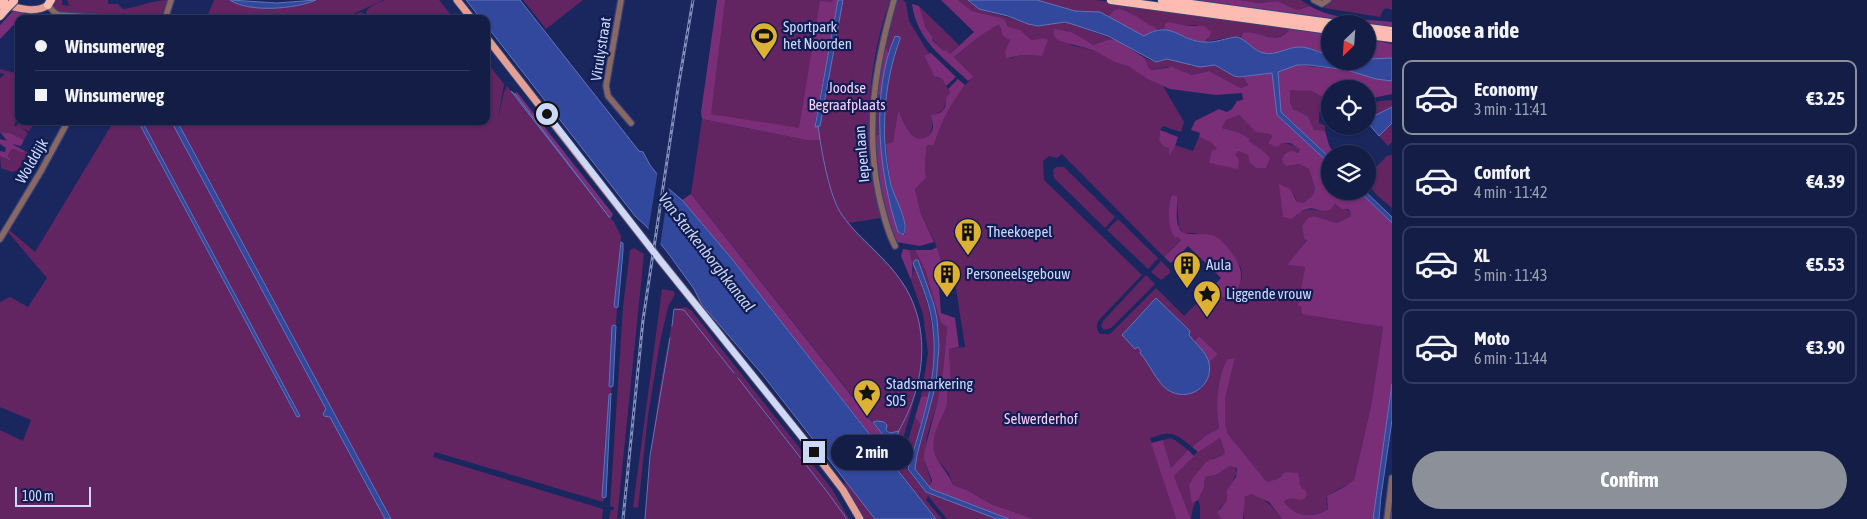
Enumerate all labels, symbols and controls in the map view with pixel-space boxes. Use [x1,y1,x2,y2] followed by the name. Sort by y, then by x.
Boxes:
[1321,15,1376,70] north arrow
[1321,15,1376,200] map controls
[587,16,614,82] street label: Virulystraat
[1412,17,1519,43] text: Choose a ride
[783,18,852,52] place label: Sportpark het Noorden
[749,21,779,60] sports icon: Sportpark het Noorden
[65,35,164,57] text: Winsumerweg
[1414,75,1459,120] icon: car
[1474,78,1538,100] text: Economy
[808,79,886,113] park label: Joodse Begraafplaats
[1321,80,1376,135] button: locate
[65,84,164,106] text: Winsumerweg
[1806,87,1845,109] text: €3.25
[1474,100,1547,118] text: 3 min · 11:41
[536,103,558,125] route start
[851,125,872,183] street label: Iepenlaan
[12,135,51,186] street label: Wolddijk
[1321,145,1376,200] button: layers
[1414,158,1459,203] icon: car
[1474,161,1530,183] text: Comfort
[1806,170,1845,192] text: €4.39
[1474,183,1547,201] text: 4 min · 11:42
[654,189,759,315] water label: Van Starkenborghkanaal
[953,217,983,256] building icon: Theekoepel
[987,223,1052,240] place label: Theekoepel
[1414,241,1459,286] icon: car
[1474,244,1490,266] text: XL
[1172,250,1202,289] building icon: Aula
[1806,253,1845,275] text: €5.53
[1206,256,1232,273] place label: Aula
[932,259,962,298] building icon: Personeelsgebouw
[966,265,1070,282] place label: Personeelsgebouw
[1474,266,1547,284] text: 5 min · 11:43
[1192,279,1222,318] place icon: Liggende vrouw
[1226,285,1312,302] place label: Liggende vrouw
[1414,324,1459,369] icon: car
[1474,327,1510,349] text: Moto
[1806,336,1845,358] text: €3.90
[1474,349,1547,367] text: 6 min · 11:44
[886,375,973,409] place label: Stadsmarkering S05
[852,378,882,417] place icon: Stadsmarkering S05
[1004,410,1078,427] park label: Selwerderhof
[832,434,914,470] callout: 2 min
[803,441,825,463] route end
[856,443,888,461] text: 2 min
[1412,451,1847,509] button: Confirm
[15,484,91,507] scale bar
[22,488,54,504] text: 100 m

